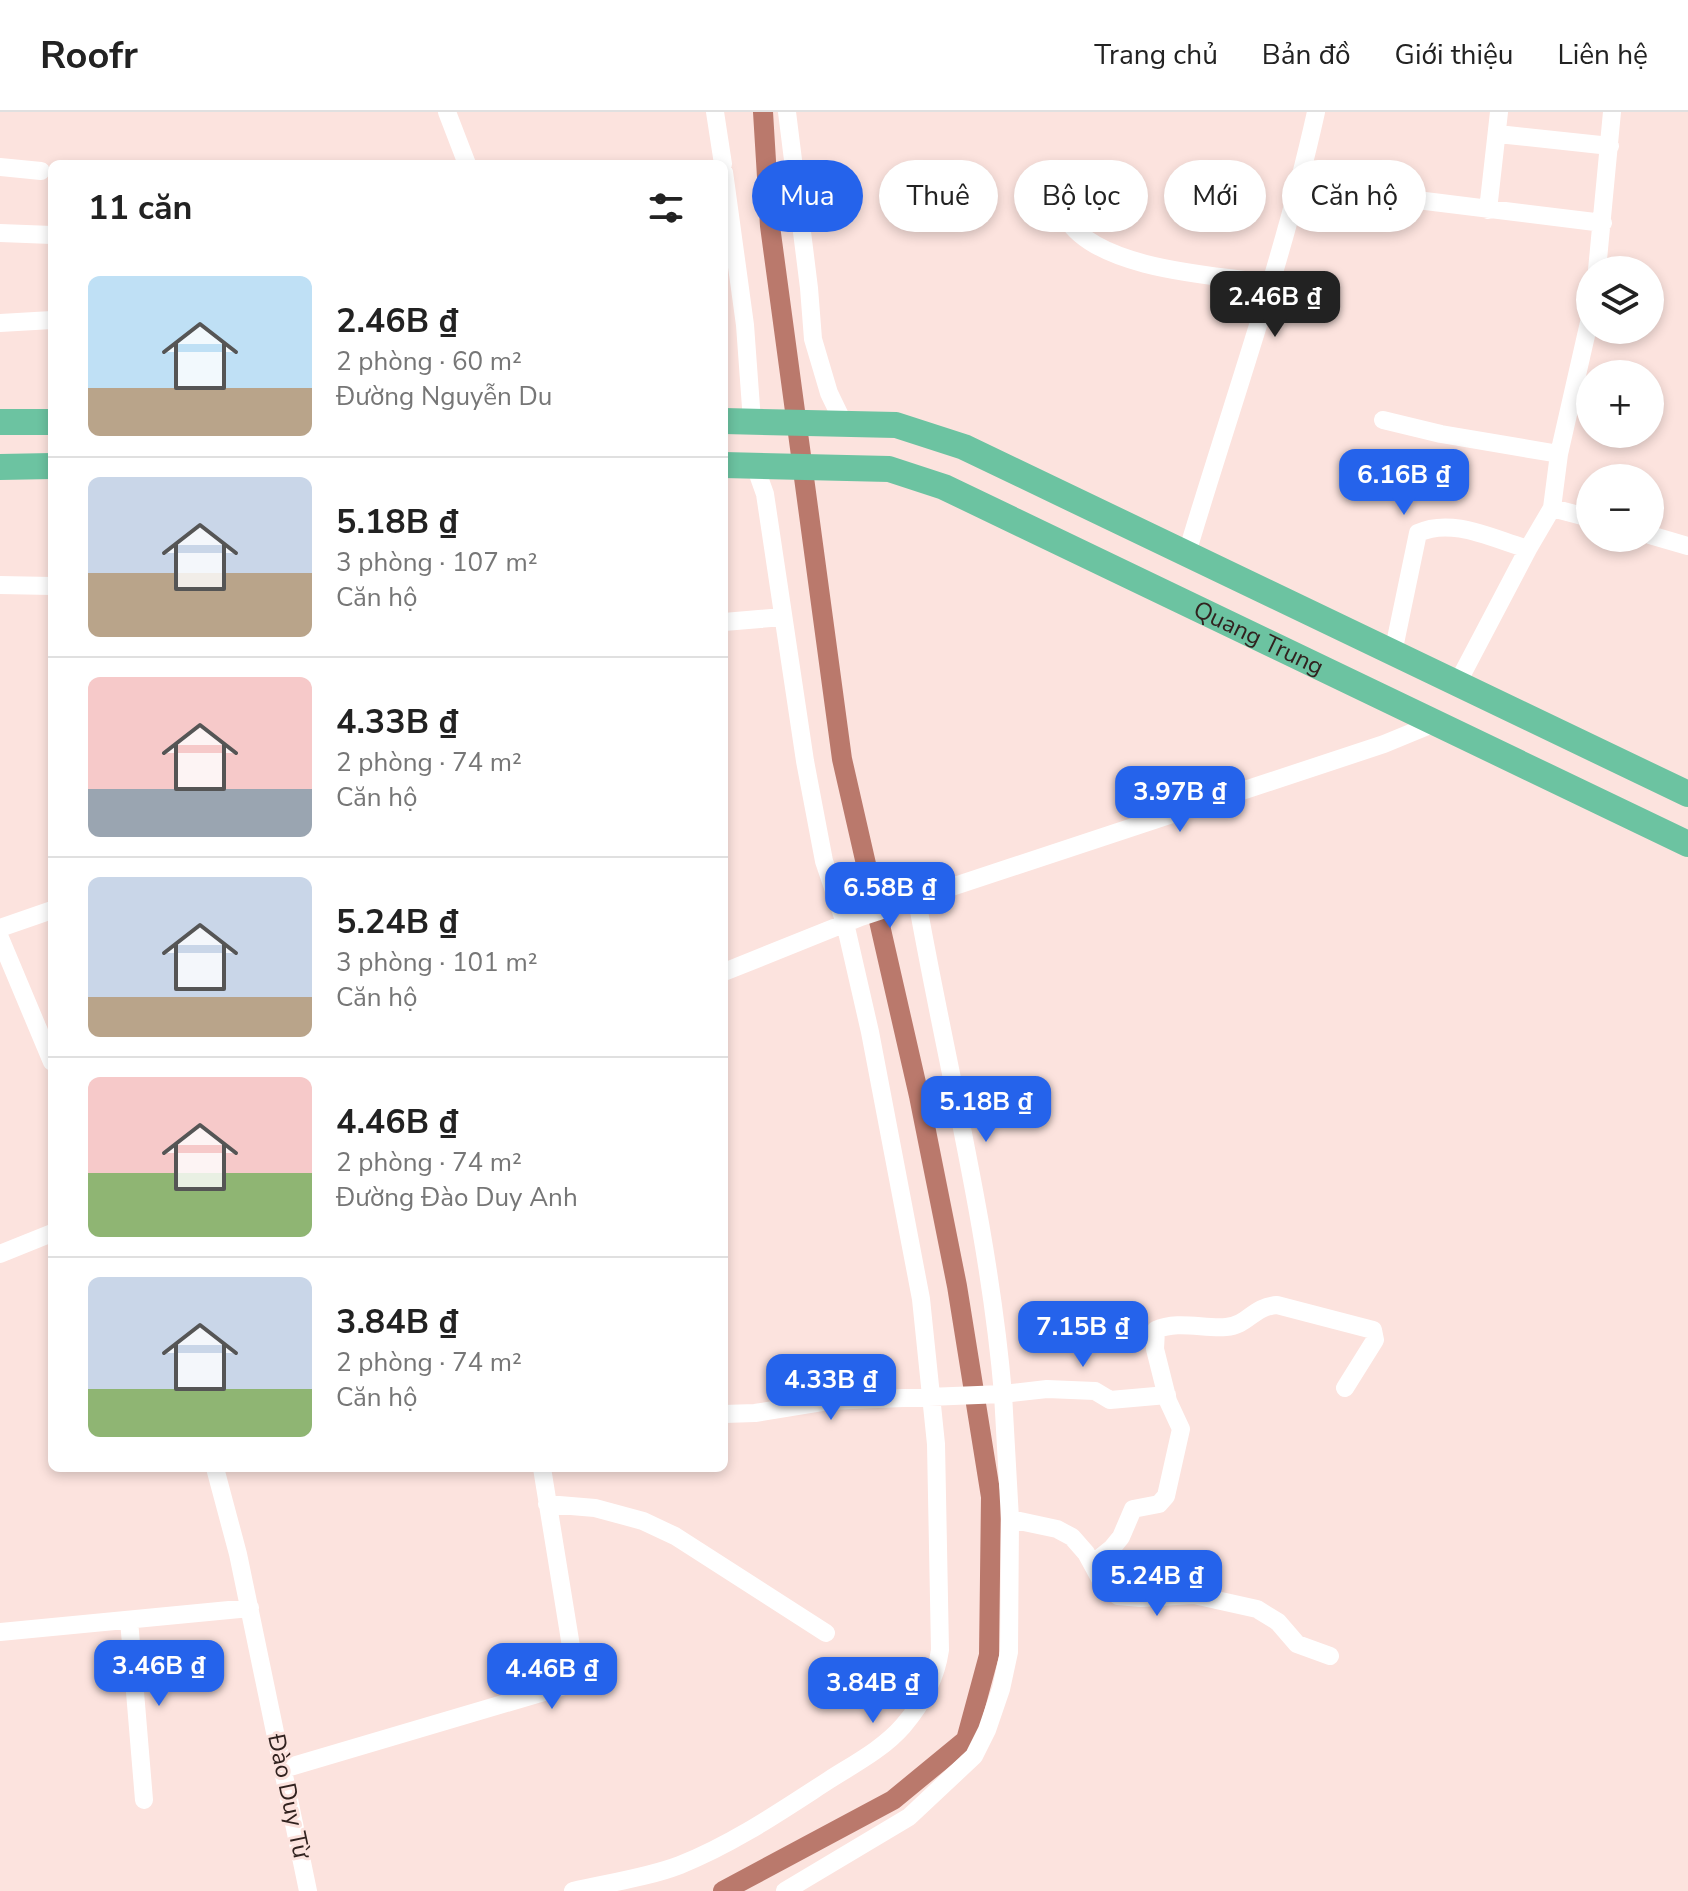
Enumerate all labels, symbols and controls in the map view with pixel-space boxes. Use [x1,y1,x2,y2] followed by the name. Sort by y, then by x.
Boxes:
[40,30,138,81] text: Roofr
[1094,36,1218,74] text: Trang chủ
[1262,36,1351,74] text: Bản đồ
[1395,36,1514,74] text: Giới thiệu
[1558,36,1648,74] text: Liên hệ
[752,160,863,232] chip: Mua
[879,160,998,232] chip: Thuê
[1014,160,1148,232] chip: Bộ lọc
[1164,160,1266,232] chip: Mới
[1282,160,1426,232] chip: Căn hộ
[88,185,192,231] text: 11 căn
[644,186,688,230] icon: filters
[1576,256,1664,552] map controls
[1576,256,1664,344] button: layers
[1201,271,1349,339] pin: 2.46B ₫
[1228,279,1322,314] text: 2.46B ₫
[336,298,459,344] text: 2.46B ₫
[152,308,248,404] icon: home
[336,344,522,379] text: 2 phòng · 60 m²
[1576,360,1664,448] button: +
[336,379,552,414] text: Đường Nguyễn Du
[1330,449,1478,517] pin: 6.16B ₫
[1357,457,1451,492] text: 6.16B ₫
[1576,464,1664,552] button: −
[336,499,459,545] text: 5.18B ₫
[152,509,248,605] icon: home
[336,545,538,580] text: 3 phòng · 107 m²
[336,580,418,615] text: Căn hộ
[1188,593,1329,683] street label: Quang Trung
[336,699,459,745] text: 4.33B ₫
[152,709,248,805] icon: home
[336,745,522,780] text: 2 phòng · 74 m²
[1106,766,1254,834] pin: 3.97B ₫
[1133,774,1227,809] text: 3.97B ₫
[336,780,418,815] text: Căn hộ
[816,862,964,930] pin: 6.58B ₫
[843,870,937,905] text: 6.58B ₫
[336,899,459,945] text: 5.24B ₫
[152,909,248,1005] icon: home
[336,945,538,980] text: 3 phòng · 101 m²
[336,980,418,1015] text: Căn hộ
[912,1076,1060,1144] pin: 5.18B ₫
[939,1084,1033,1119] text: 5.18B ₫
[336,1099,459,1145] text: 4.46B ₫
[152,1109,248,1205] icon: home
[336,1145,522,1180] text: 2 phòng · 74 m²
[336,1180,578,1215] text: Đường Đào Duy Anh
[336,1299,459,1345] text: 3.84B ₫
[1009,1301,1157,1369] pin: 7.15B ₫
[152,1309,248,1405] icon: home
[1036,1309,1130,1344] text: 7.15B ₫
[336,1345,522,1380] text: 2 phòng · 74 m²
[757,1354,905,1422] pin: 4.33B ₫
[784,1362,878,1397] text: 4.33B ₫
[336,1380,418,1415] text: Căn hộ
[1083,1550,1231,1618] pin: 5.24B ₫
[1110,1558,1204,1593] text: 5.24B ₫
[85,1640,233,1708] pin: 3.46B ₫
[478,1643,626,1711] pin: 4.46B ₫
[112,1648,206,1683] text: 3.46B ₫
[505,1651,599,1686] text: 4.46B ₫
[799,1657,947,1725] pin: 3.84B ₫
[826,1665,920,1700] text: 3.84B ₫
[260,1730,318,1862] street label: Đào Duy Từ

